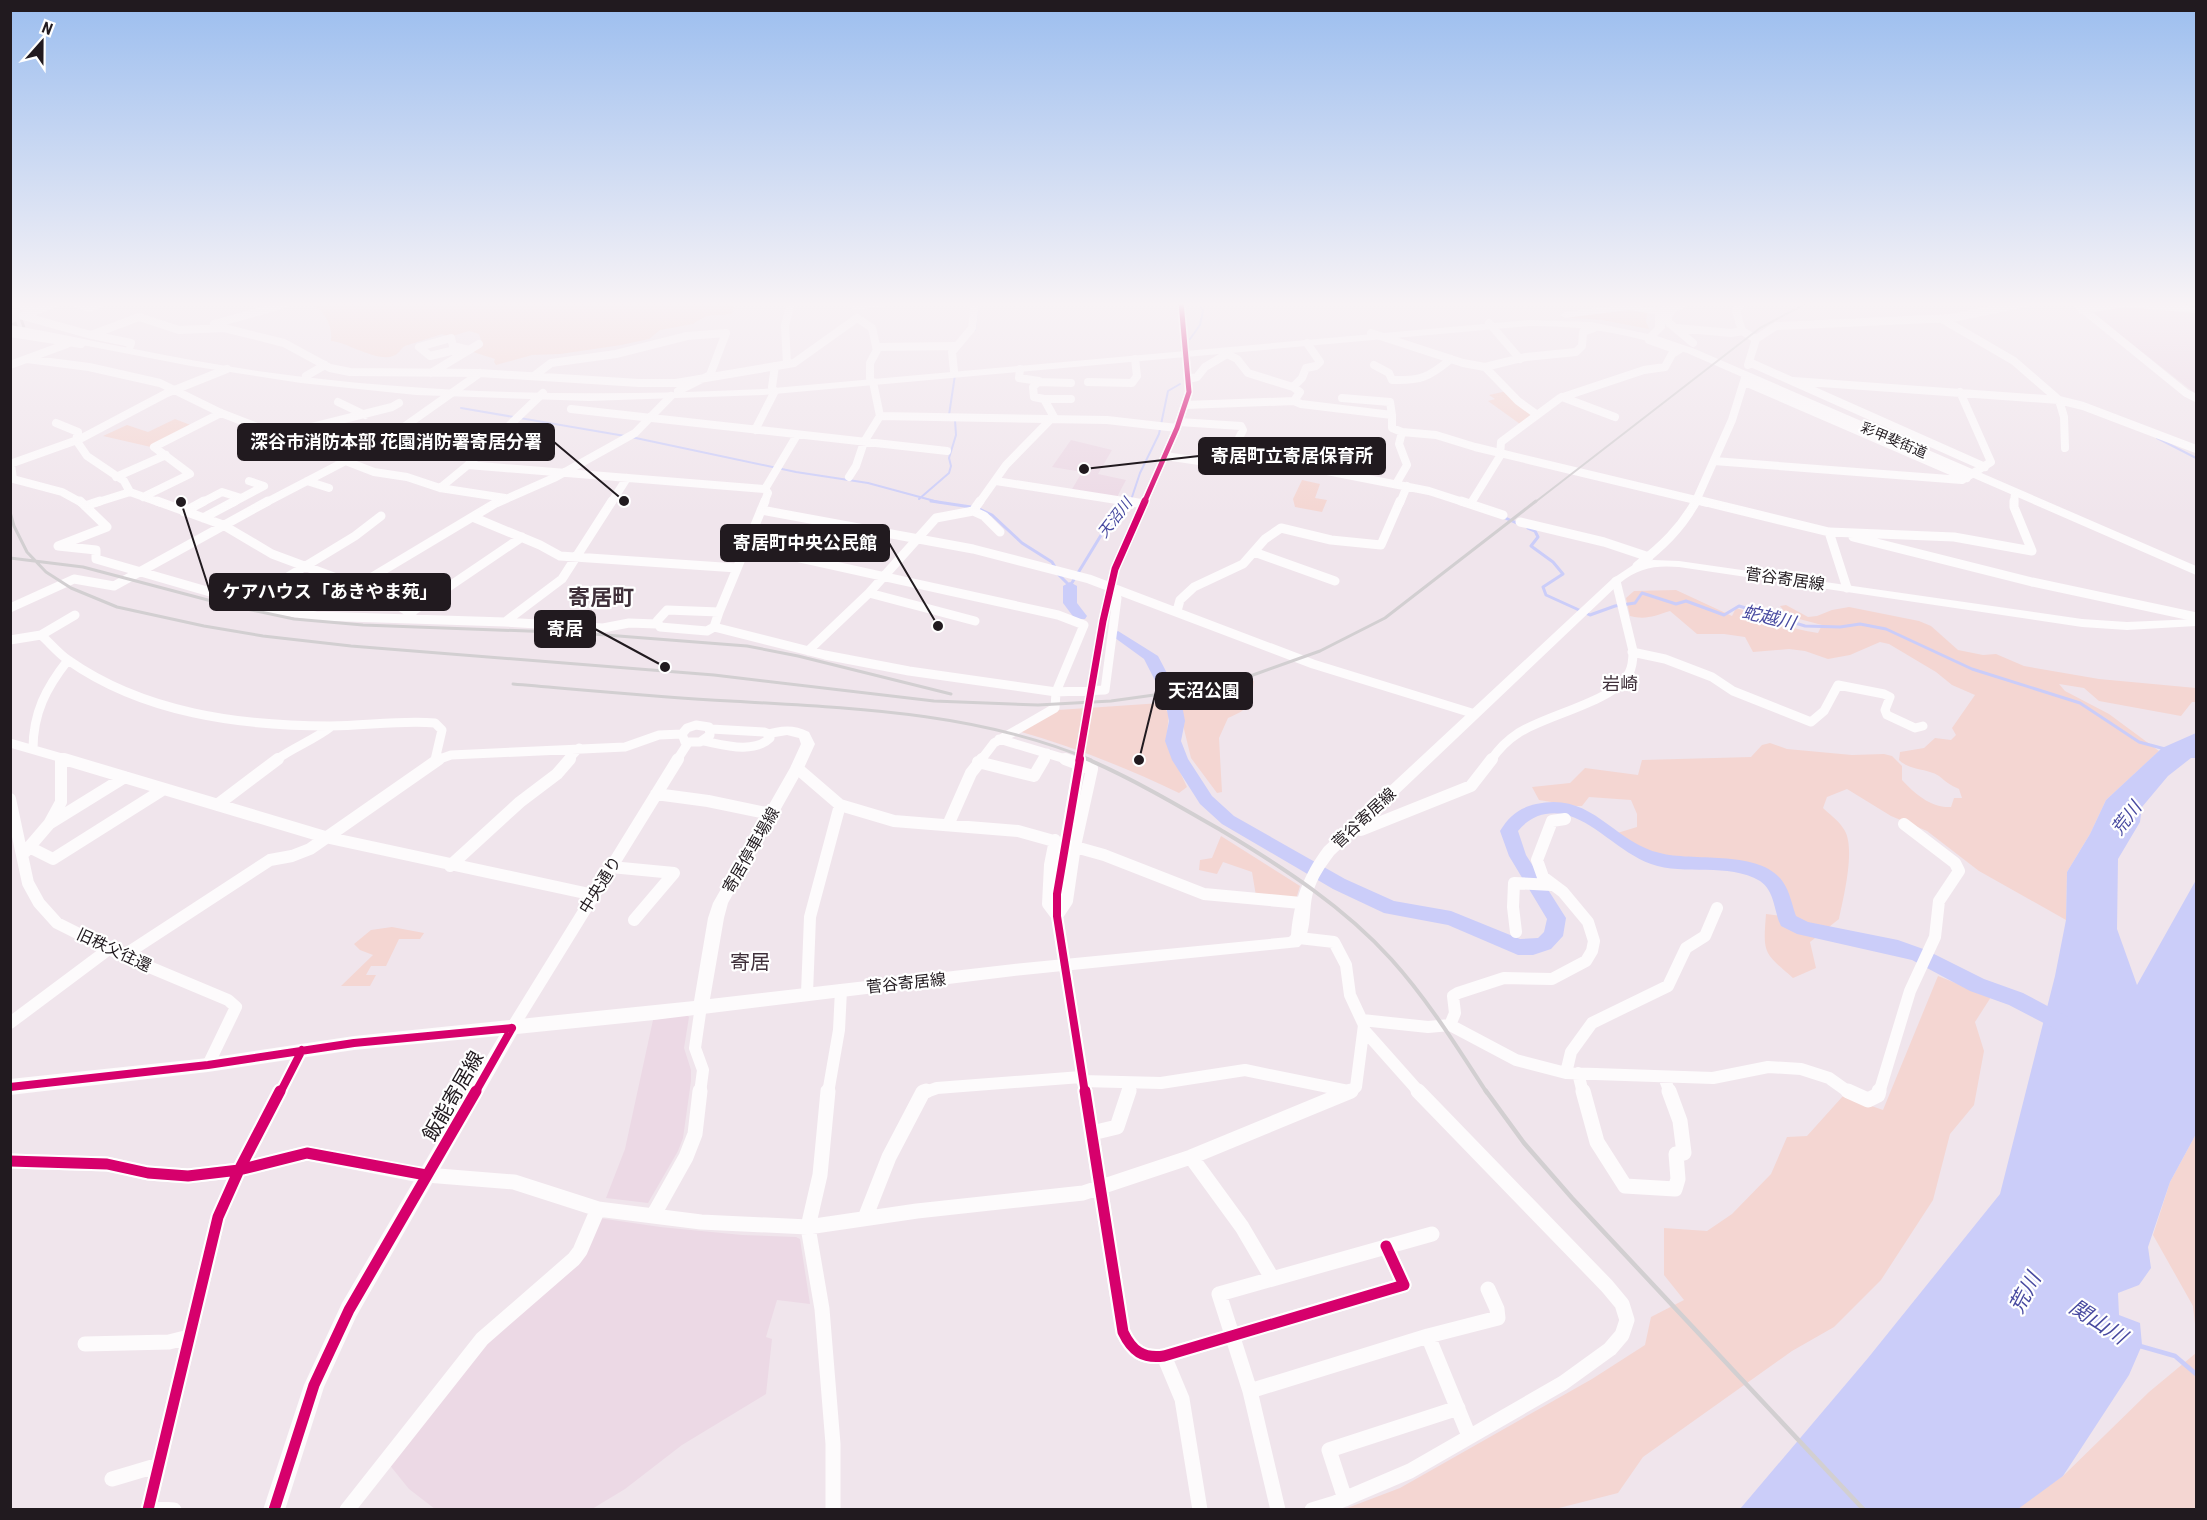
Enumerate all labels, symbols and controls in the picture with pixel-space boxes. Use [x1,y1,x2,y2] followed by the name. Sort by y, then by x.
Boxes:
[12,12,72,72] north arrow
[39,18,55,39] text: N
[1859,419,1929,461] street label: 彩甲斐街道
[238,424,554,460] callout: 深谷市消防本部 花園消防署寄居分署
[250,431,542,452] text: 深谷市消防本部 花園消防署寄居分署
[1199,438,1385,474] callout: 寄居町立寄居保育所
[1211,445,1373,466] text: 寄居町立寄居保育所
[1094,493,1137,541] water label: 天沼川
[721,525,889,561] callout: 寄居町中央公民館
[733,532,877,553] text: 寄居町中央公民館
[1744,564,1826,594] street label: 菅谷寄居線
[210,574,450,610] callout: ケアハウス「あきやま苑」
[222,581,438,602] text: ケアハウス「あきやま苑」
[568,585,634,610] district label: 寄居町
[1740,601,1800,634] water label: 蛇越川
[535,611,595,647] callout: 寄居
[547,618,583,639] text: 寄居
[1156,673,1252,709] callout: 天沼公園
[1602,673,1638,694] district label: 岩崎
[1168,680,1240,701] text: 天沼公園
[1328,784,1400,852] street label: 菅谷寄居線
[2107,796,2146,839] water label: 荒川
[719,804,783,896] street label: 寄居停車場線
[575,853,625,917] street label: 中央通り
[74,924,154,976] street label: 旧秩父往還
[730,950,770,974] district label: 寄居
[865,969,947,997] street label: 菅谷寄居線
[418,1047,488,1145] street label: 飯能寄居線
[2005,1267,2046,1317] water label: 荒川
[2065,1295,2133,1350] water label: 関山川

